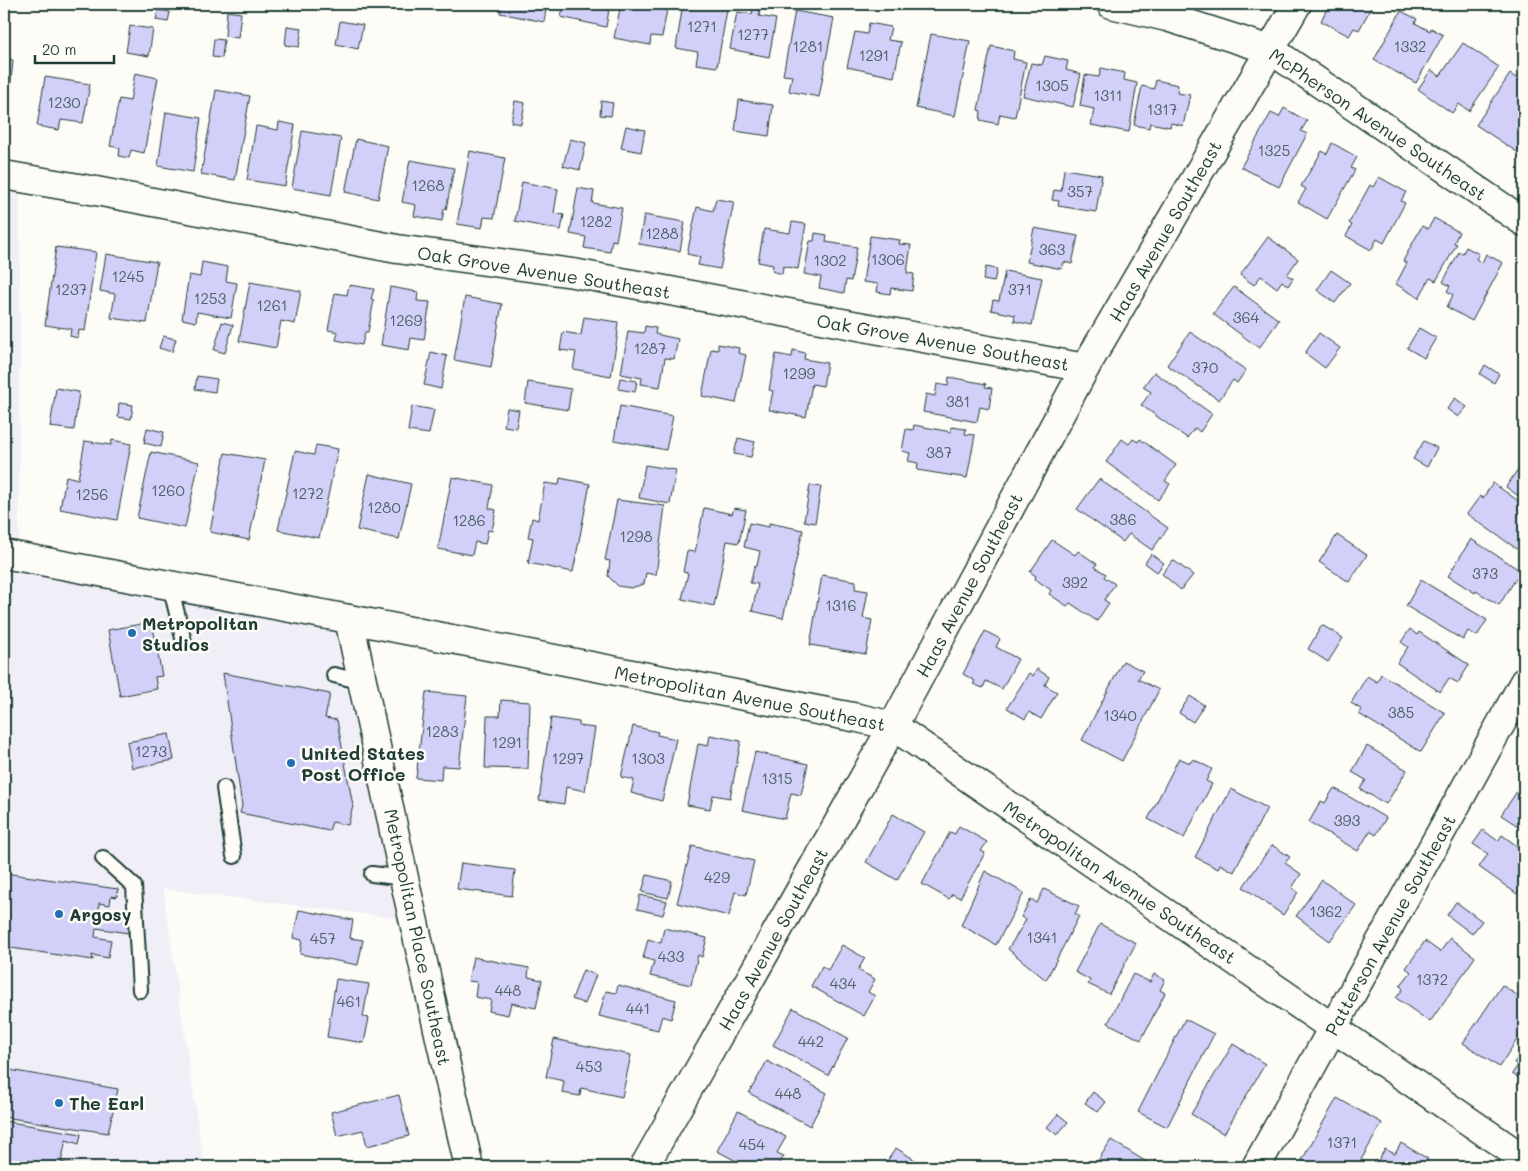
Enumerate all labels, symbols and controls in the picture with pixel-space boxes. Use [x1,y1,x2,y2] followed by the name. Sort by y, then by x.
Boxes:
[687,16,717,36] house number: 1271
[737,24,769,44] house number: 1277
[35,32,114,64] scale bar
[793,36,823,56] house number: 1281
[1394,36,1426,56] house number: 1332
[42,39,76,59] text: 20 m
[1265,42,1491,206] street label: McPherson Avenue Southeast
[859,45,889,65] house number: 1291
[1035,75,1069,95] house number: 1305
[1094,85,1122,105] house number: 1311
[47,92,81,112] house number: 1230
[1147,99,1177,119] house number: 1317
[1103,136,1227,326] street label: Haas Avenue Southeast
[1258,140,1290,160] house number: 1325
[411,175,445,195] house number: 1268
[1067,181,1093,201] house number: 357
[580,211,612,231] house number: 1282
[645,223,679,243] house number: 1288
[1039,239,1066,259] house number: 363
[416,240,672,304] street label: Oak Grove Avenue Southeast
[871,249,905,269] house number: 1306
[813,250,847,270] house number: 1302
[112,266,144,286] house number: 1245
[55,279,87,299] house number: 1237
[1008,279,1032,299] house number: 371
[194,288,227,308] house number: 1253
[257,295,287,315] house number: 1261
[1233,307,1260,327] house number: 364
[815,308,1071,376] street label: Oak Grove Avenue Southeast
[390,310,423,330] house number: 1269
[634,338,666,358] house number: 1287
[1192,357,1218,377] house number: 370
[783,363,816,383] house number: 1299
[946,391,970,411] house number: 381
[926,442,952,462] house number: 387
[151,480,185,500] house number: 1260
[292,483,324,503] house number: 1272
[76,484,108,504] house number: 1256
[910,489,1028,681] street label: Haas Avenue Southeast
[367,497,401,517] house number: 1280
[1110,509,1136,529] house number: 386
[452,510,486,530] house number: 1286
[619,526,653,546] house number: 1298
[1472,563,1498,583] house number: 373
[1062,572,1088,592] house number: 392
[825,595,857,615] house number: 1316
[142,611,258,656] place label: Metropolitan Studios
[126,627,138,639] marker: Metropolitan Studios
[612,660,888,736] street label: Metropolitan Avenue Southeast
[1388,702,1414,722] house number: 385
[1103,705,1137,725] house number: 1340
[426,721,459,741] house number: 1283
[492,732,522,752] house number: 1291
[135,741,167,761] house number: 1273
[301,741,425,786] place label: United States Post Office
[552,748,584,768] house number: 1297
[631,748,665,768] house number: 1303
[285,757,297,769] marker: United States Post Office
[762,768,792,788] house number: 1315
[999,795,1241,969] street label: Metropolitan Avenue Southeast
[379,806,457,1068] street label: Metropolitan Place Southeast
[1319,810,1461,1040] street label: Patterson Avenue Southeast
[1334,810,1360,830] house number: 393
[713,843,833,1035] street label: Haas Avenue Southeast
[704,867,730,887] house number: 429
[1310,901,1342,921] house number: 1362
[69,902,132,926] place label: Argosy
[53,908,65,920] marker: Argosy
[1026,927,1058,947] house number: 1341
[310,928,336,948] house number: 457
[658,946,684,966] house number: 433
[1416,969,1448,989] house number: 1372
[830,973,856,993] house number: 434
[495,980,521,1000] house number: 448
[337,991,361,1011] house number: 461
[626,998,650,1018] house number: 441
[798,1031,824,1051] house number: 442
[576,1056,602,1076] house number: 453
[775,1083,801,1103] house number: 448
[69,1091,144,1115] place label: The Earl
[53,1097,65,1109] marker: The Earl
[1327,1132,1357,1152] house number: 1371
[739,1134,765,1154] house number: 454

